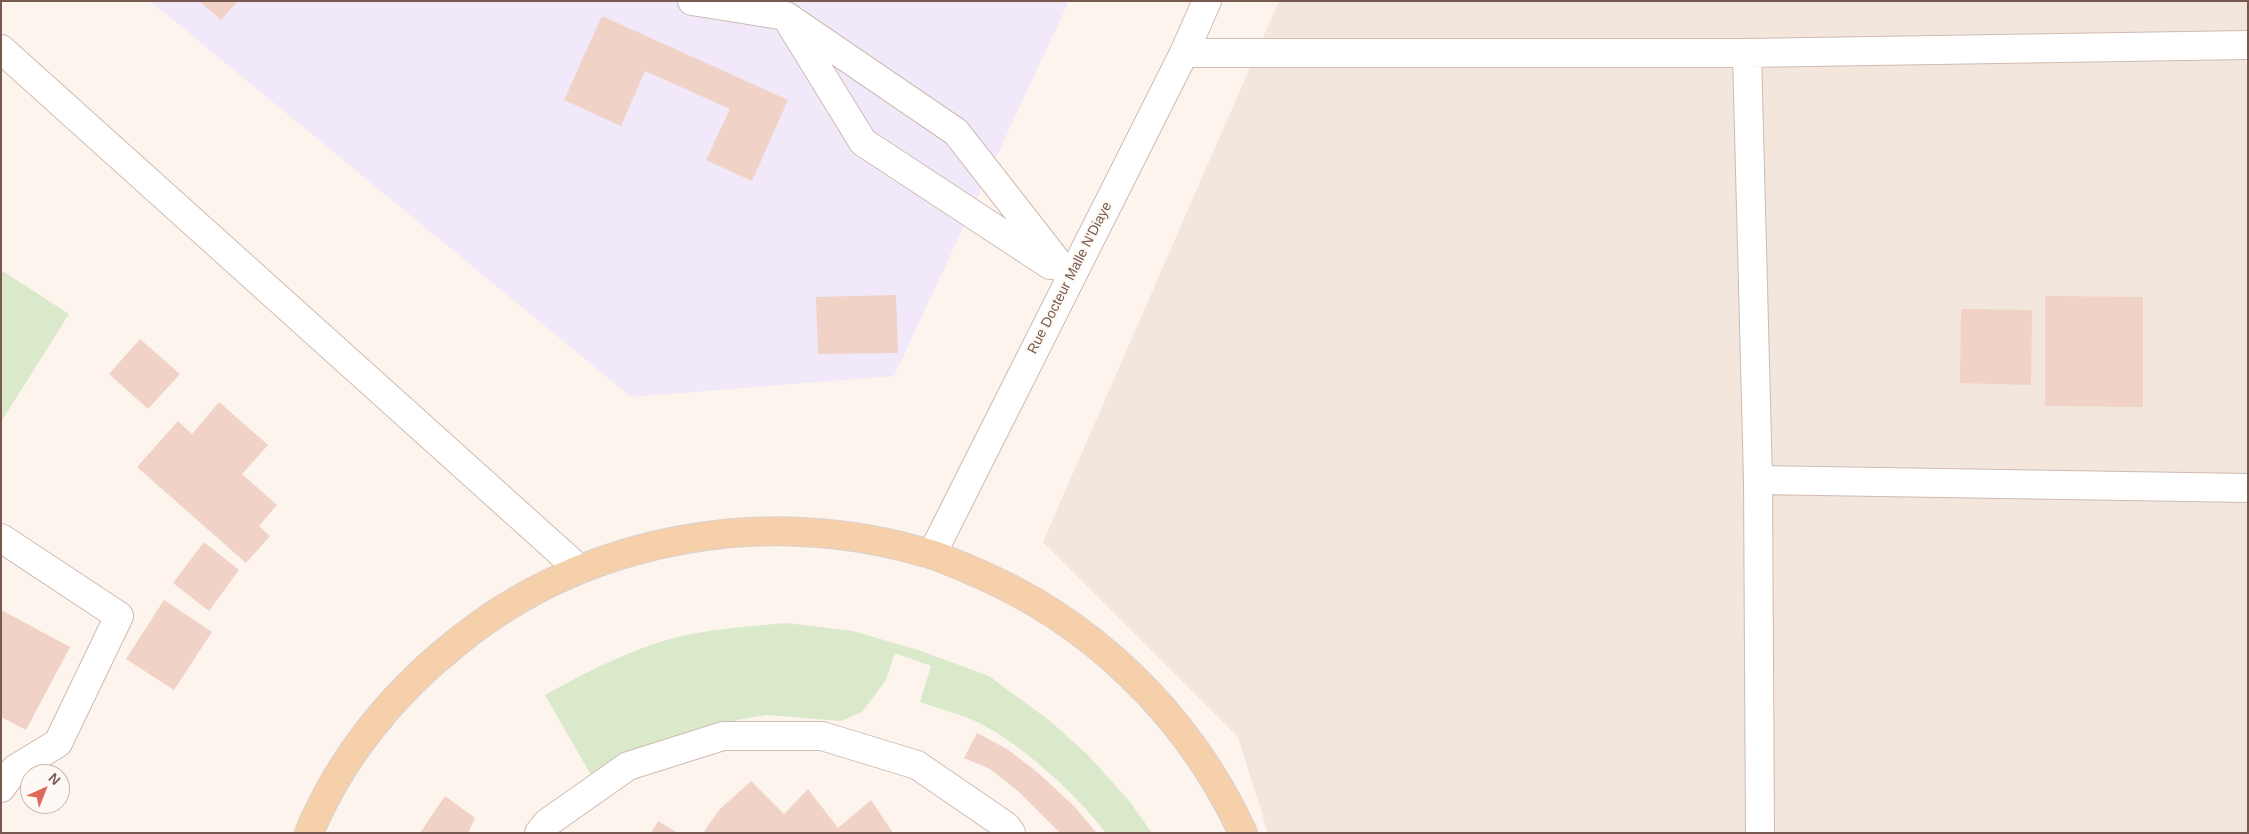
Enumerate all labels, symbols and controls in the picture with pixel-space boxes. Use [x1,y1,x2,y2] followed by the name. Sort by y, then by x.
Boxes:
[1024,199,1116,357] street label: Rue Docteur Malle N'Diaye
[20,764,70,814] north arrow
[46,770,64,788] text: N

